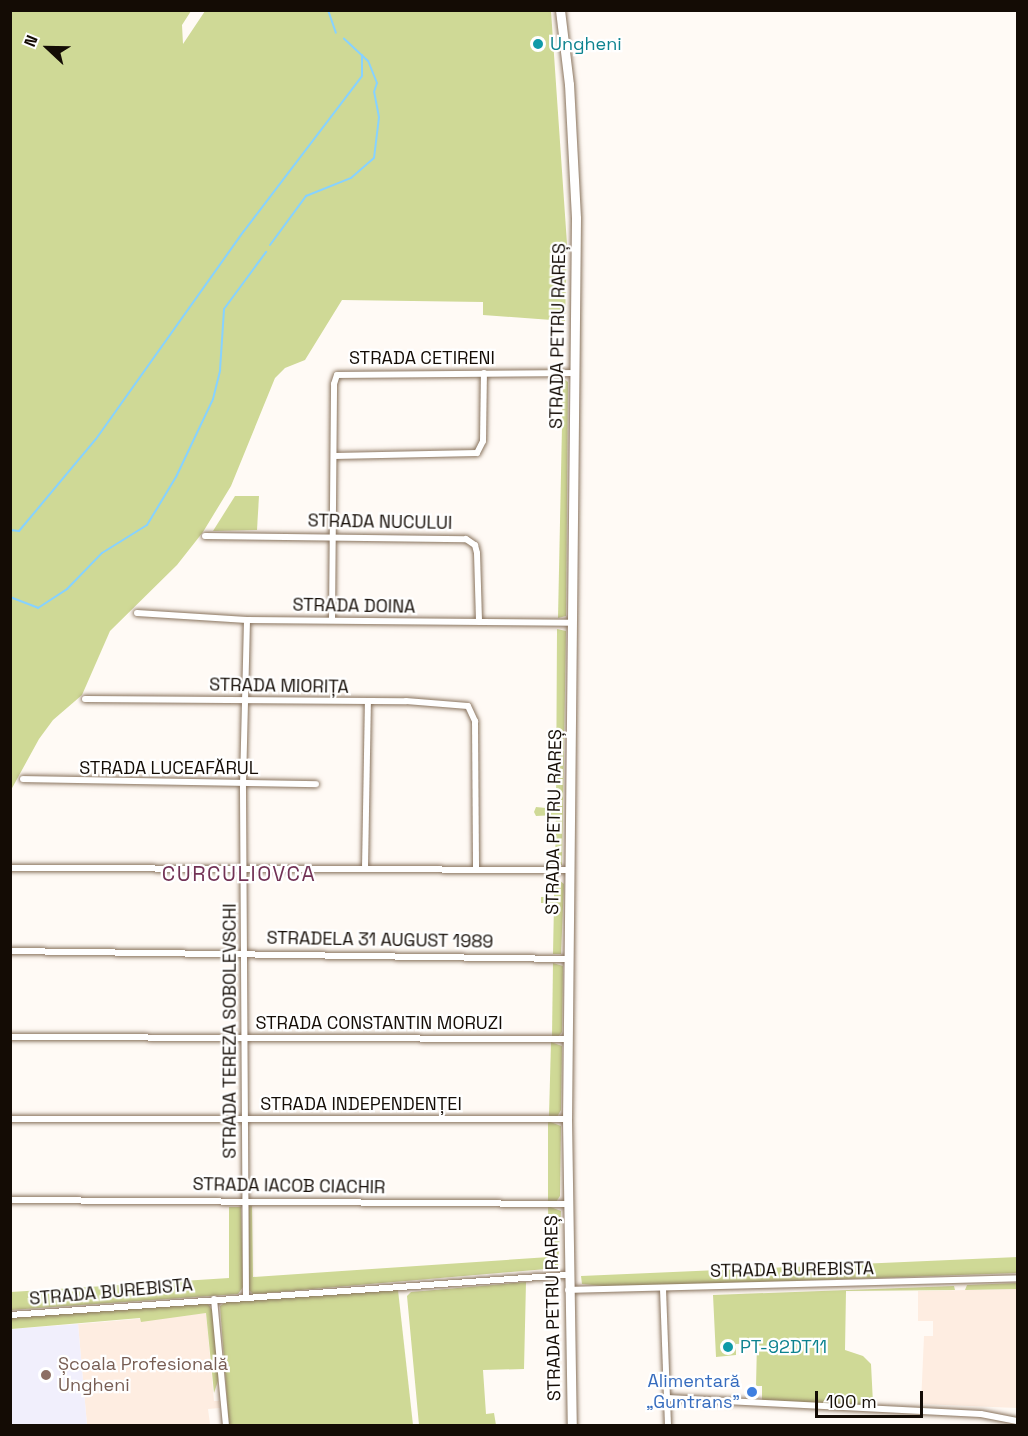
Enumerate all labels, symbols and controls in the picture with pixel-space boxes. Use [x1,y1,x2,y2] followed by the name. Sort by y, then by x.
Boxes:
[18,18,78,78] north arrow
[19,32,43,50] text: N
[550,33,622,55] place label: Ungheni
[531,37,545,51] marker: Ungheni
[546,243,570,429] street label: STRADA PETRU RAREȘ
[349,347,495,369] street label: STRADA CETIRENI
[307,510,453,534] street label: STRADA NUCULUI
[292,594,416,618] street label: STRADA DOINA
[209,674,349,698] street label: STRADA MIORIȚA
[542,729,566,915] street label: STRADA PETRU RAREȘ
[79,757,259,779] street label: STRADA LUCEAFĂRUL
[162,861,316,887] district label: CURCULIOVCA
[219,903,241,1159] street label: STRADA TEREZA SOBOLEVSCHI
[266,927,494,953] street label: STRADELA 31 AUGUST 1989
[255,1012,503,1034] street label: STRADA CONSTANTIN MORUZI
[260,1093,462,1115] street label: STRADA INDEPENDENȚEI
[192,1174,386,1198] street label: STRADA IACOB CIACHIR
[541,1215,565,1401] street label: STRADA PETRU RAREȘ
[710,1258,874,1282] street label: STRADA BUREBISTA
[28,1274,194,1310] street label: STRADA BUREBISTA
[740,1336,827,1358] place label: PT-92DT11
[721,1340,735,1354] marker: PT-92DT11
[58,1354,228,1396] place label: Școala Profesională Ungheni
[39,1368,53,1382] marker: Școala Profesională Ungheni
[646,1371,740,1414] place label: Alimentară „Guntrans”
[818,1379,926,1417] scale bar
[745,1385,759,1399] marker: Alimentară „Guntrans”
[826,1390,877,1413] text: 100 m

